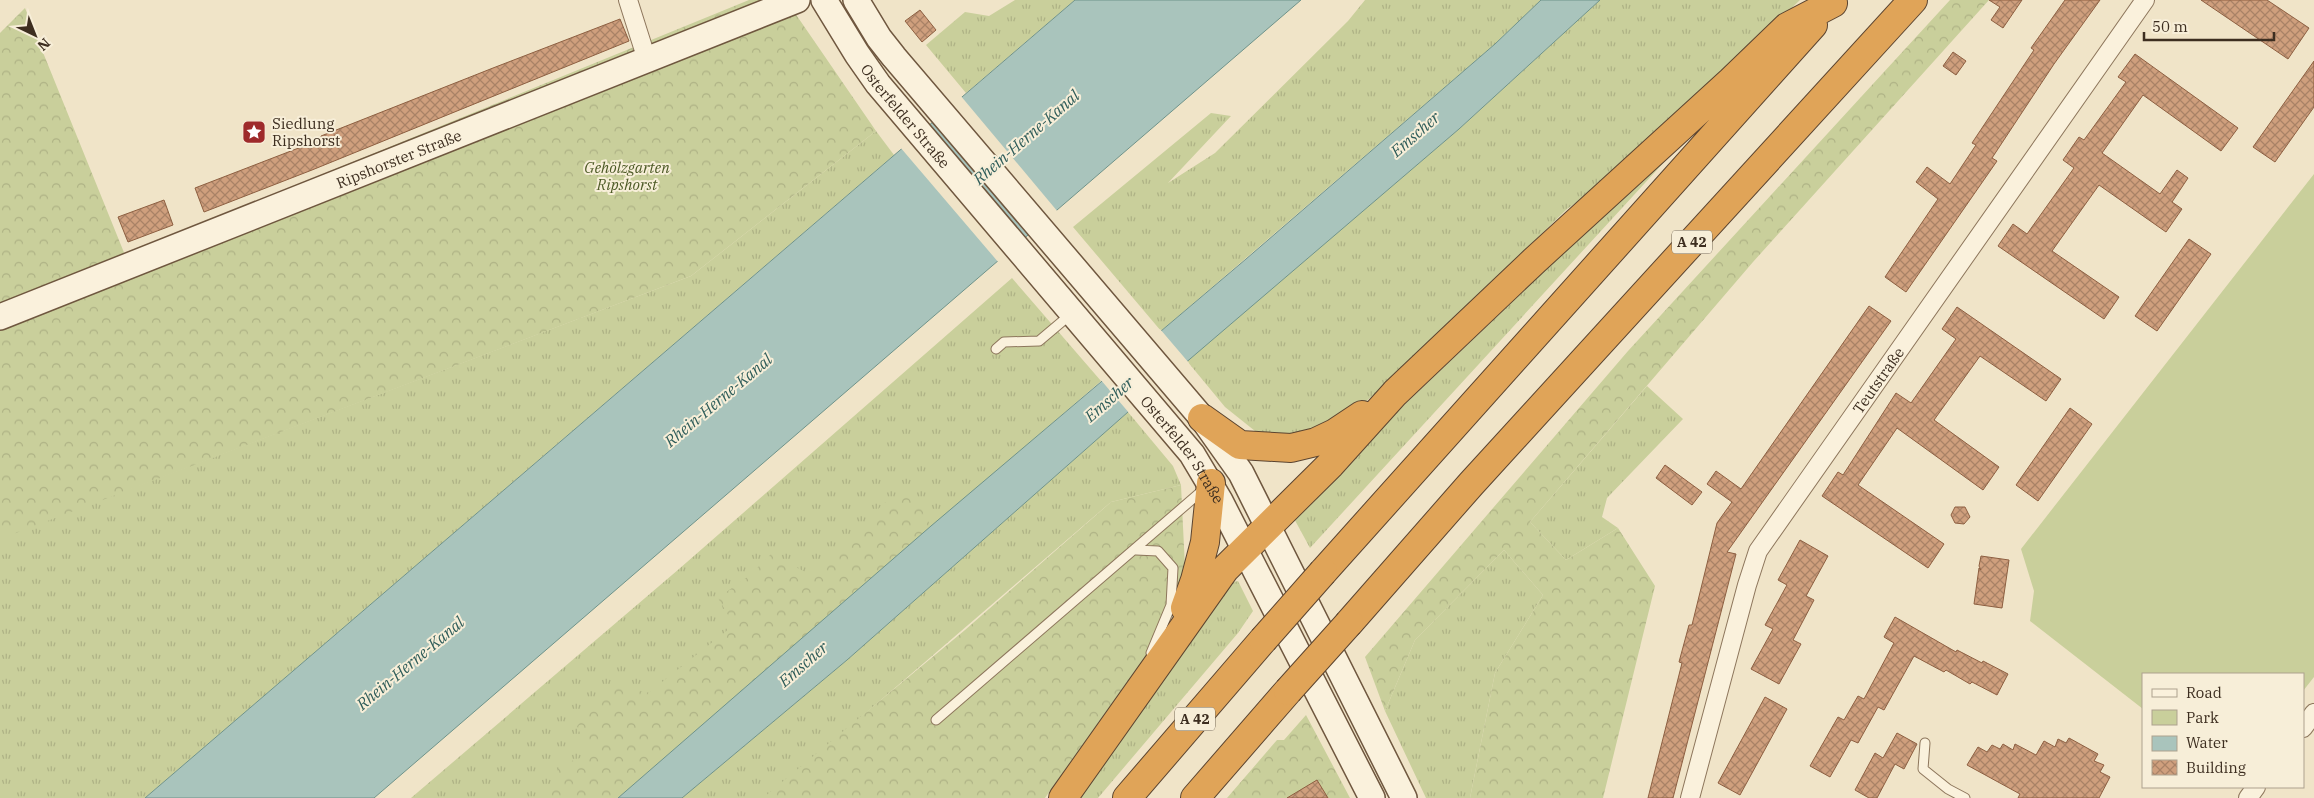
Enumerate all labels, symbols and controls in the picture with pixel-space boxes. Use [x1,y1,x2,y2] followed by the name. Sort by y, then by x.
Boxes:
[10,10,60,60] north arrow
[2144,10,2274,42] scale bar
[2152,17,2188,36] text: 50 m
[34,34,54,55] text: N
[857,60,954,172] street label: Osterfelder Straße
[968,85,1084,189] water label: Rhein-Herne-Kanal
[1386,107,1444,161] water label: Emscher
[272,114,340,150] place label: Siedlung Ripshorst
[241,119,267,145] place icon: Siedlung Ripshorst
[333,125,464,192] street label: Ripshorster Straße
[584,158,670,194] park label: Gehölzgarten Ripshorst
[1672,230,1712,253] road number: A 42
[1848,343,1908,417] street label: Teutstraße
[659,349,776,451] water label: Rhein-Herne-Kanal
[1080,372,1138,426] water label: Emscher
[1137,391,1229,507] street label: Osterfelder Straße
[351,612,468,714] water label: Rhein-Herne-Kanal
[774,637,832,691] water label: Emscher
[2142,673,2304,788] legend
[2186,683,2222,702] text: Road
[1175,708,1215,731] road number: A 42
[2186,708,2219,727] text: Park
[2186,733,2228,752] text: Water
[2186,758,2246,777] text: Building

